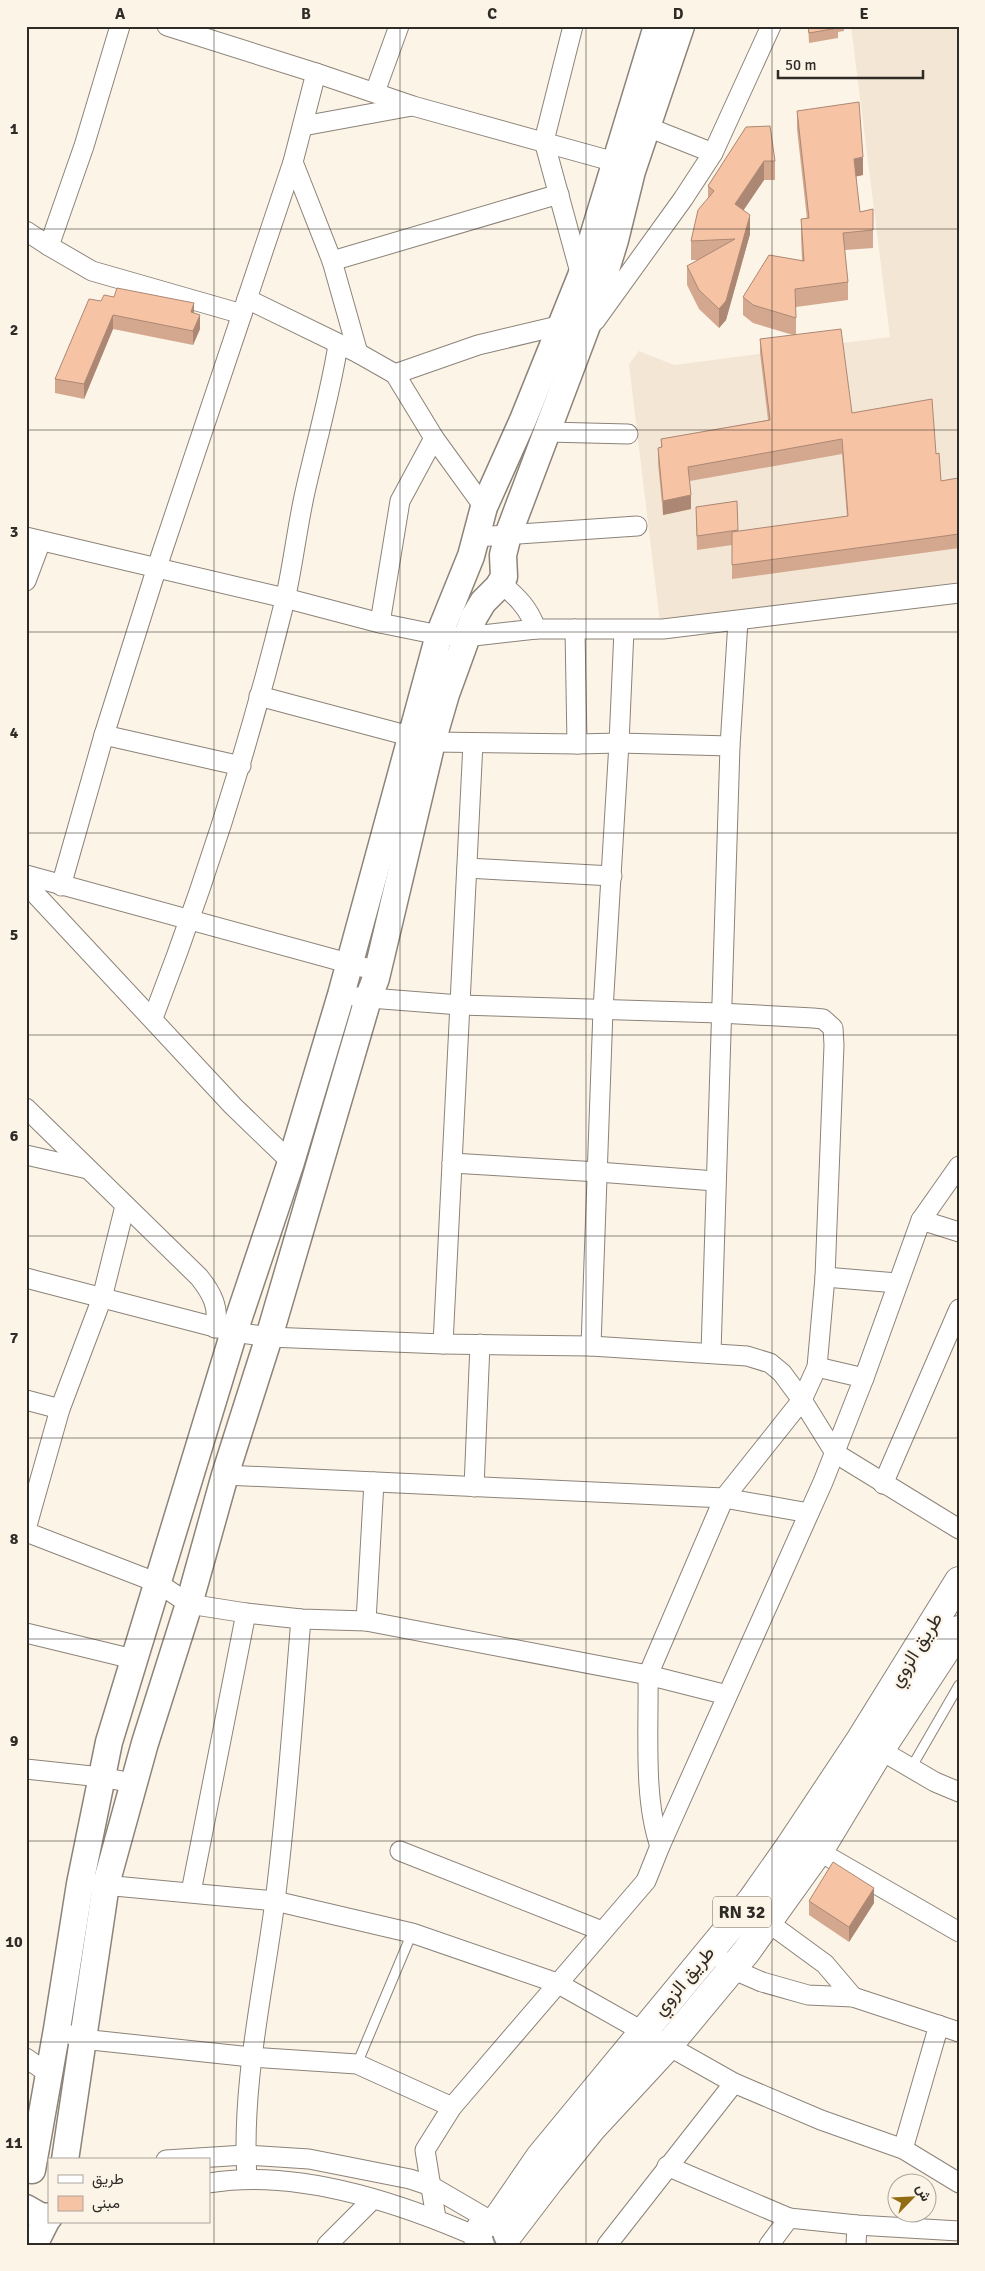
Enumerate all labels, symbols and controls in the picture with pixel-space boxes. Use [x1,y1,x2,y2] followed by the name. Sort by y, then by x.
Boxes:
[115,4,126,24] text: A
[301,4,311,24] text: B
[487,4,497,24] text: C
[673,4,684,24] text: D
[859,4,869,24] text: E
[778,48,922,80] scale bar
[785,56,816,74] text: 50 m
[10,119,19,139] text: 1
[10,320,18,340] text: 2
[10,522,18,542] text: 3
[10,723,19,743] text: 4
[10,925,18,945] text: 5
[10,1126,19,1146] text: 6
[10,1328,19,1348] text: 7
[10,1529,19,1549] text: 8
[884,1608,951,1693] street label: طريق الزوي
[10,1731,19,1751] text: 9
[713,1896,771,1928] road number: RN 32
[5,1932,23,1952] text: 10
[648,1941,722,2023] street label: طريق الزوي
[5,2133,23,2153] text: 11
[48,2158,210,2224] legend
[92,2170,124,2189] text: طريق
[888,2174,938,2224] north arrow
[912,2182,935,2204] text: ش
[92,2194,120,2213] text: مبنى

